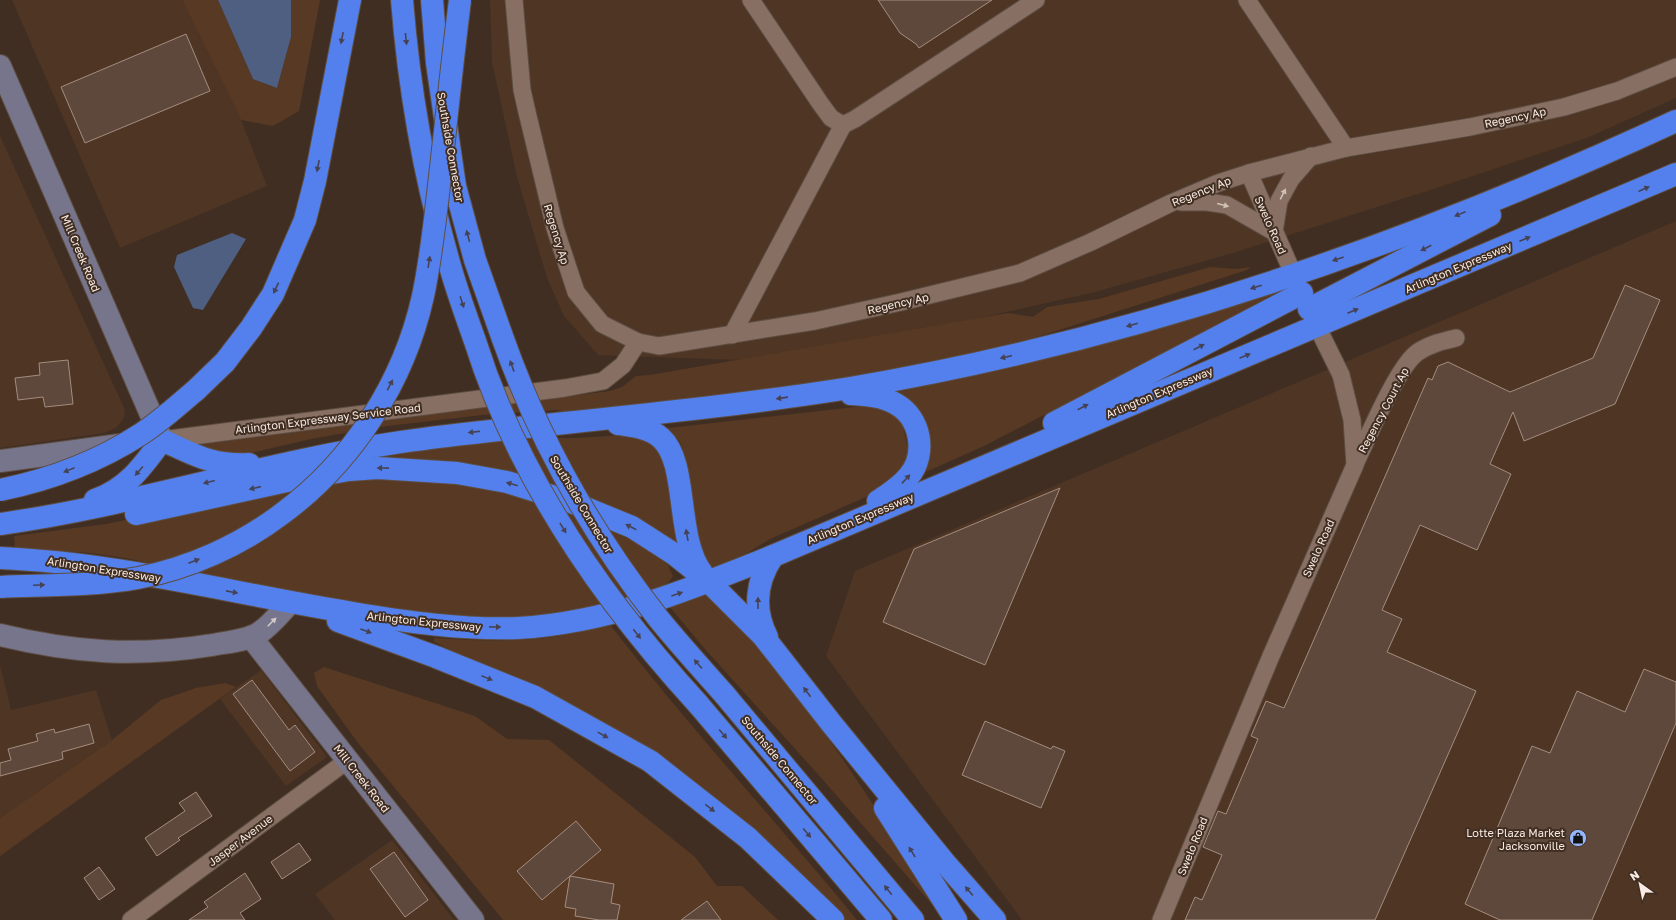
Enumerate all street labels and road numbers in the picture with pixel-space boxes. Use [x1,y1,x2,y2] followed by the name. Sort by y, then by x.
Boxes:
[435,91,467,204] street label: Southside Connector
[1483,104,1547,130] street label: Regency Ap
[1170,173,1233,209] street label: Regency Ap
[1252,194,1290,256] street label: Swelo Road
[542,202,572,266] street label: Regency Ap
[59,212,103,294] street label: Mill Creek Road
[1403,239,1513,295] street label: Arlington Expressway
[866,290,930,316] street label: Regency Ap
[1104,364,1214,420] street label: Arlington Expressway
[1355,365,1411,455] street label: Regency Court Ap
[235,400,421,436] street label: Arlington Expressway Service Road
[548,453,617,556] street label: Southside Connector
[805,490,915,546] street label: Arlington Expressway
[1299,517,1337,579] street label: Swelo Road
[46,554,162,584] street label: Arlington Expressway
[366,609,482,633] street label: Arlington Expressway
[739,713,821,807] street label: Southside Connector
[331,741,393,815] street label: Mill Creek Road
[205,812,275,868] street label: Jasper Avenue
[1174,815,1210,877] street label: Swelo Road

